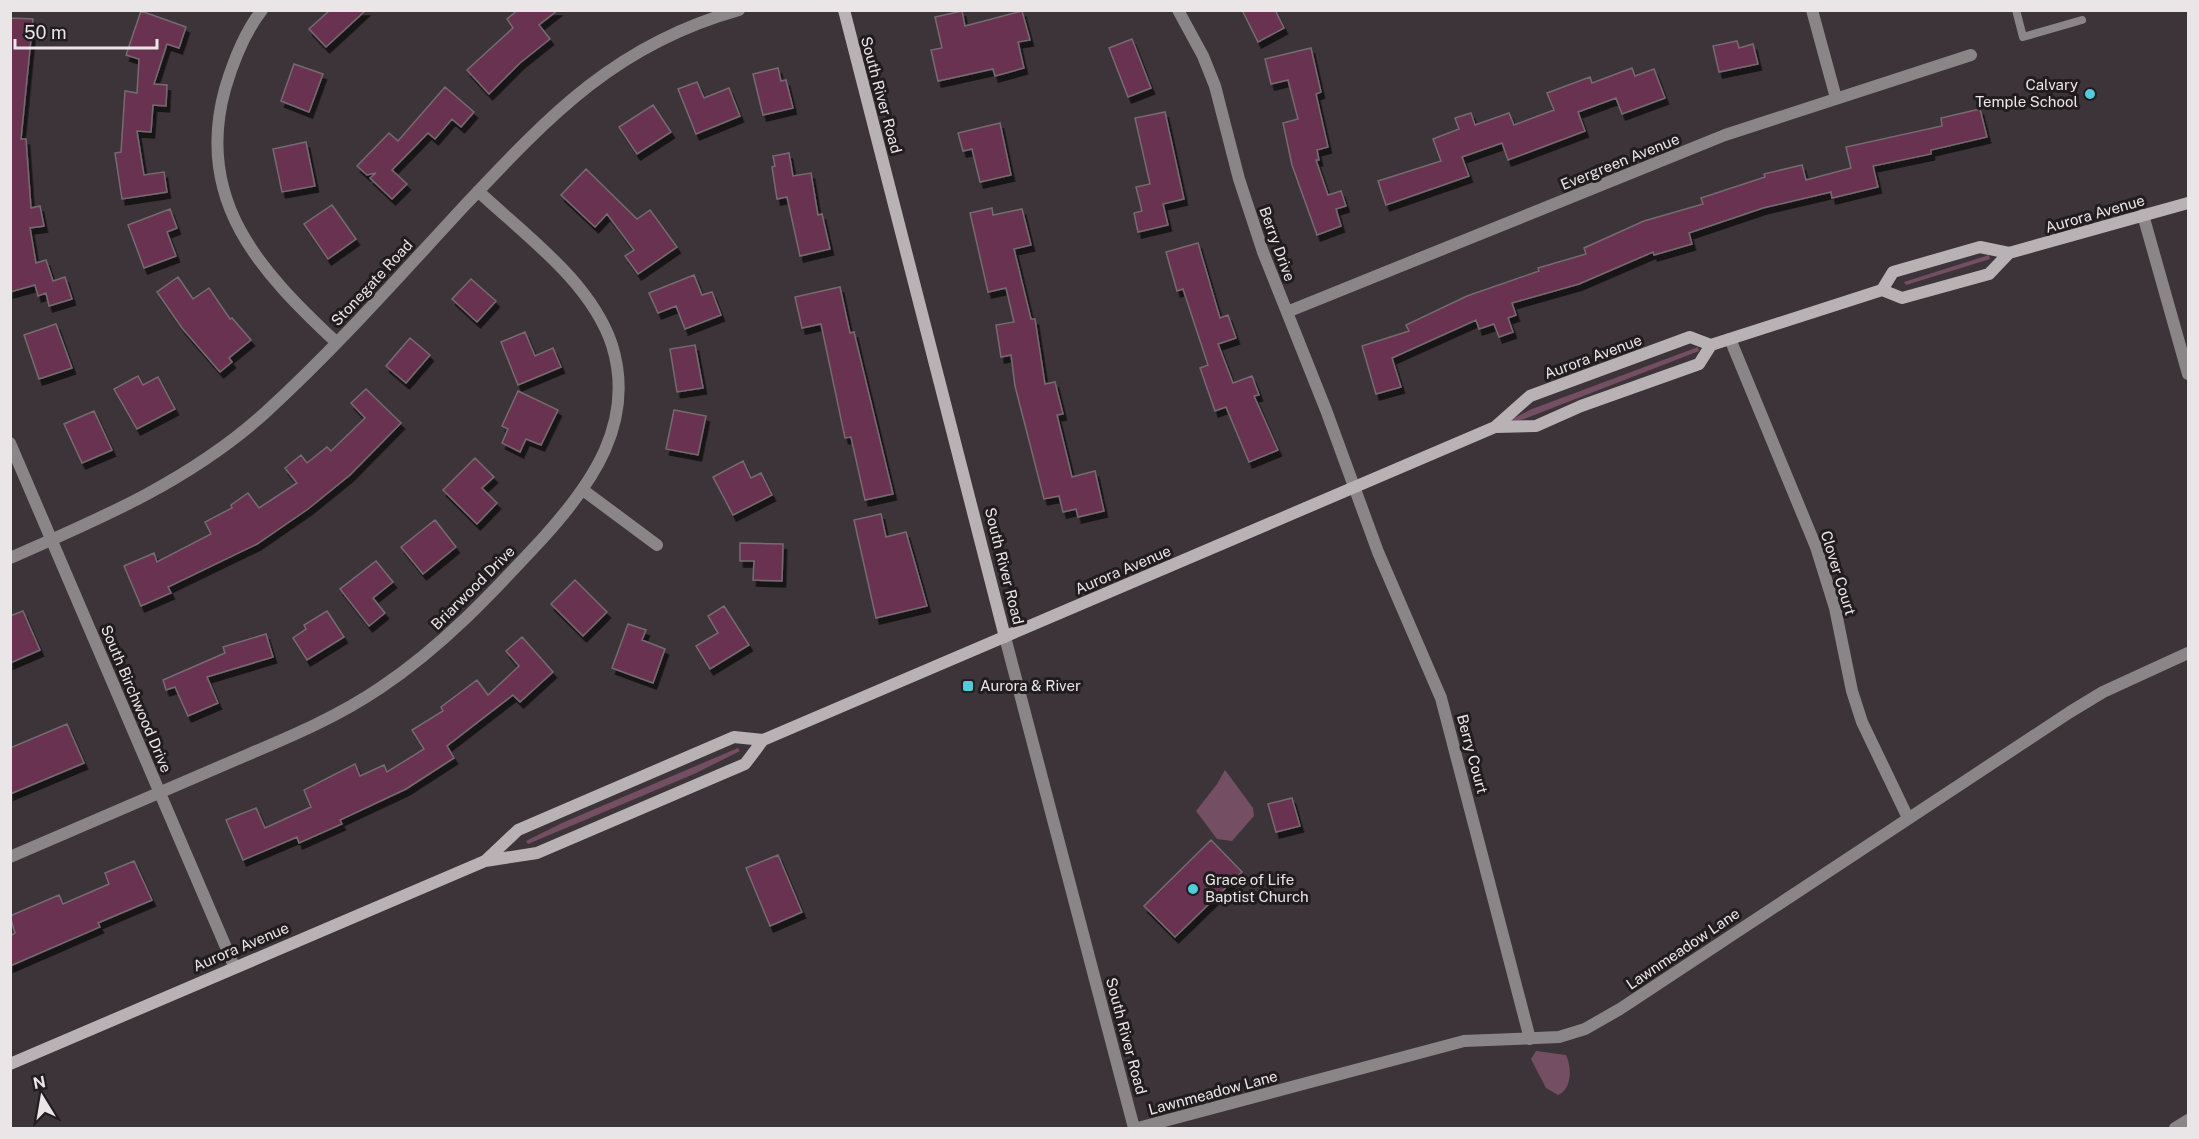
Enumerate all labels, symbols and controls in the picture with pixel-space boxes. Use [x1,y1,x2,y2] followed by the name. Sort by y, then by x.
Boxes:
[15,12,158,50] scale bar
[24,22,67,43] text: 50 m
[858,35,905,155] street label: South River Road
[1975,76,2078,110] place label: Calvary Temple School
[2083,87,2097,101] marker: Calvary Temple School
[1558,130,1682,193] street label: Evergreen Avenue
[2043,191,2147,236] street label: Aurora Avenue
[1256,204,1299,283] street label: Berry Drive
[327,236,416,329] street label: Stonegate Road
[1542,331,1644,382] street label: Aurora Avenue
[982,506,1027,626] street label: South River Road
[1818,529,1859,617] street label: Clover Court
[427,542,518,633] street label: Briarwood Drive
[1072,542,1173,597] street label: Aurora Avenue
[98,623,175,775] street label: South Birchwood Drive
[980,677,1081,694] place label: Aurora & River
[961,679,975,693] marker: Aurora & River
[1454,712,1491,795] street label: Berry Court
[1205,871,1309,905] place label: Grace of Life Baptist Church
[1186,882,1200,896] marker: Grace of Life Baptist Church
[1623,904,1743,993] street label: Lawnmeadow Lane
[190,919,291,974] street label: Aurora Avenue
[1103,976,1150,1096] street label: South River Road
[12,1067,72,1127] north arrow
[1146,1067,1279,1118] street label: Lawnmeadow Lane
[31,1072,47,1093] text: N

